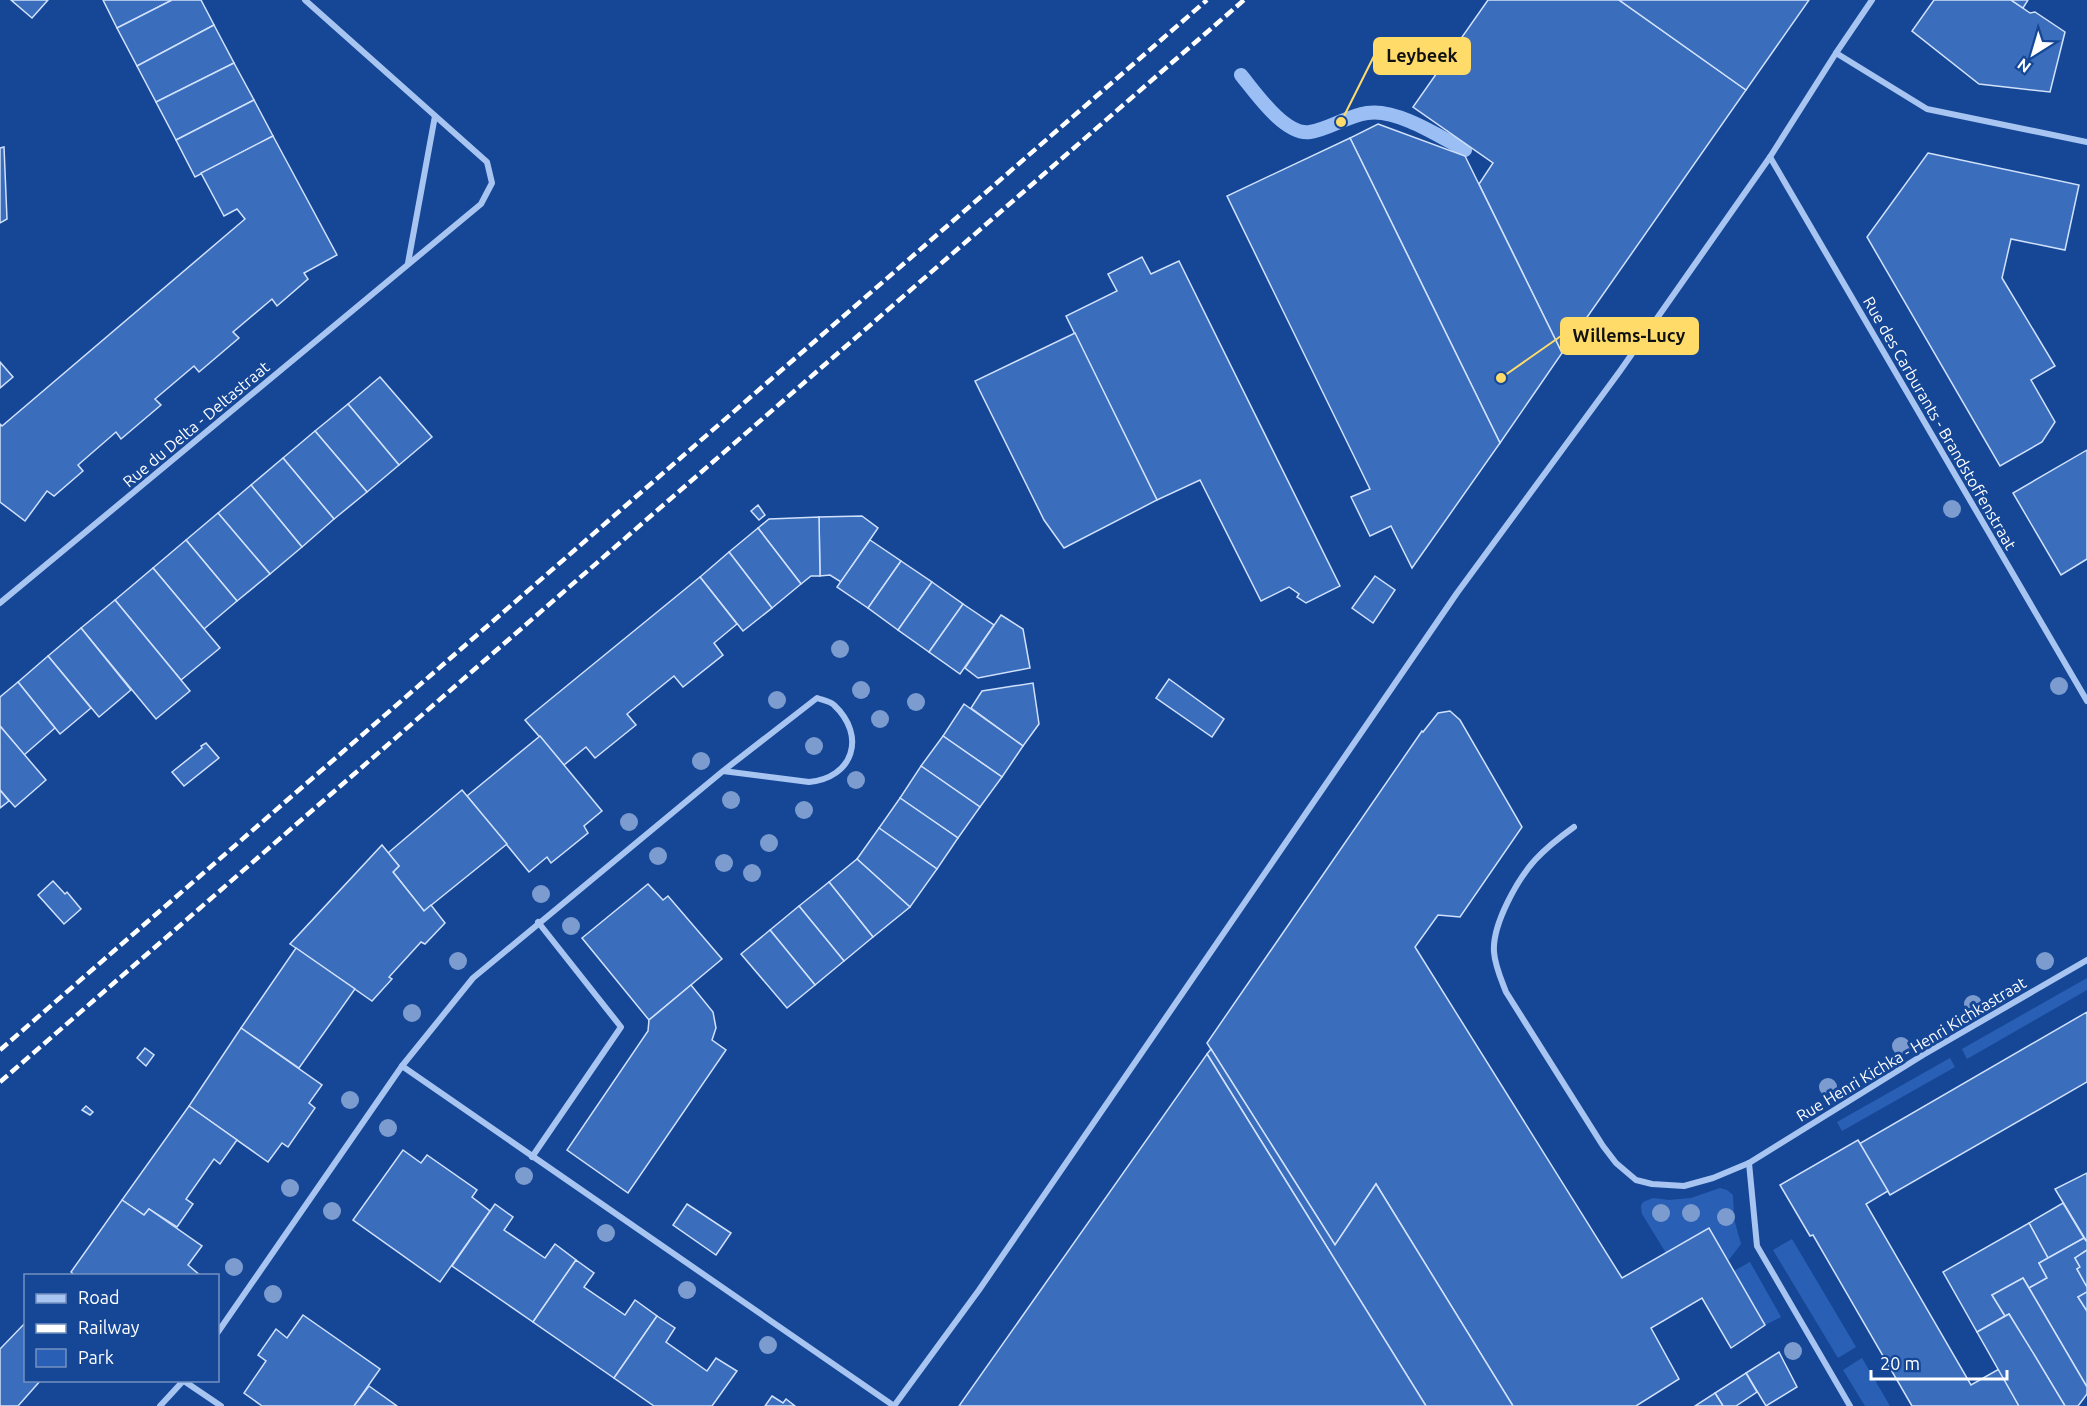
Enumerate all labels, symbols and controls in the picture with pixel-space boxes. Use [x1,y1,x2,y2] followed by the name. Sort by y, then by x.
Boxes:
[2003,24,2063,84] north arrow
[1374,38,1470,74] callout: Leybeek
[1386,45,1458,65] text: Leybeek
[2014,55,2034,77] text: N
[1860,293,2020,553] street label: Rue des Carburants - Brandstoffenstraat
[1561,318,1698,354] callout: Willems-Lucy
[1573,325,1686,345] text: Willems-Lucy
[119,357,273,490] street label: Rue du Delta - Deltastraat
[1793,973,2030,1125] street label: Rue Henri Kichka - Henri Kichkastraat
[24,1274,219,1382] legend
[78,1287,120,1307] text: Road
[78,1317,140,1337] text: Railway
[1871,1343,2008,1381] scale bar
[78,1347,114,1367] text: Park
[1880,1353,1920,1373] text: 20 m

